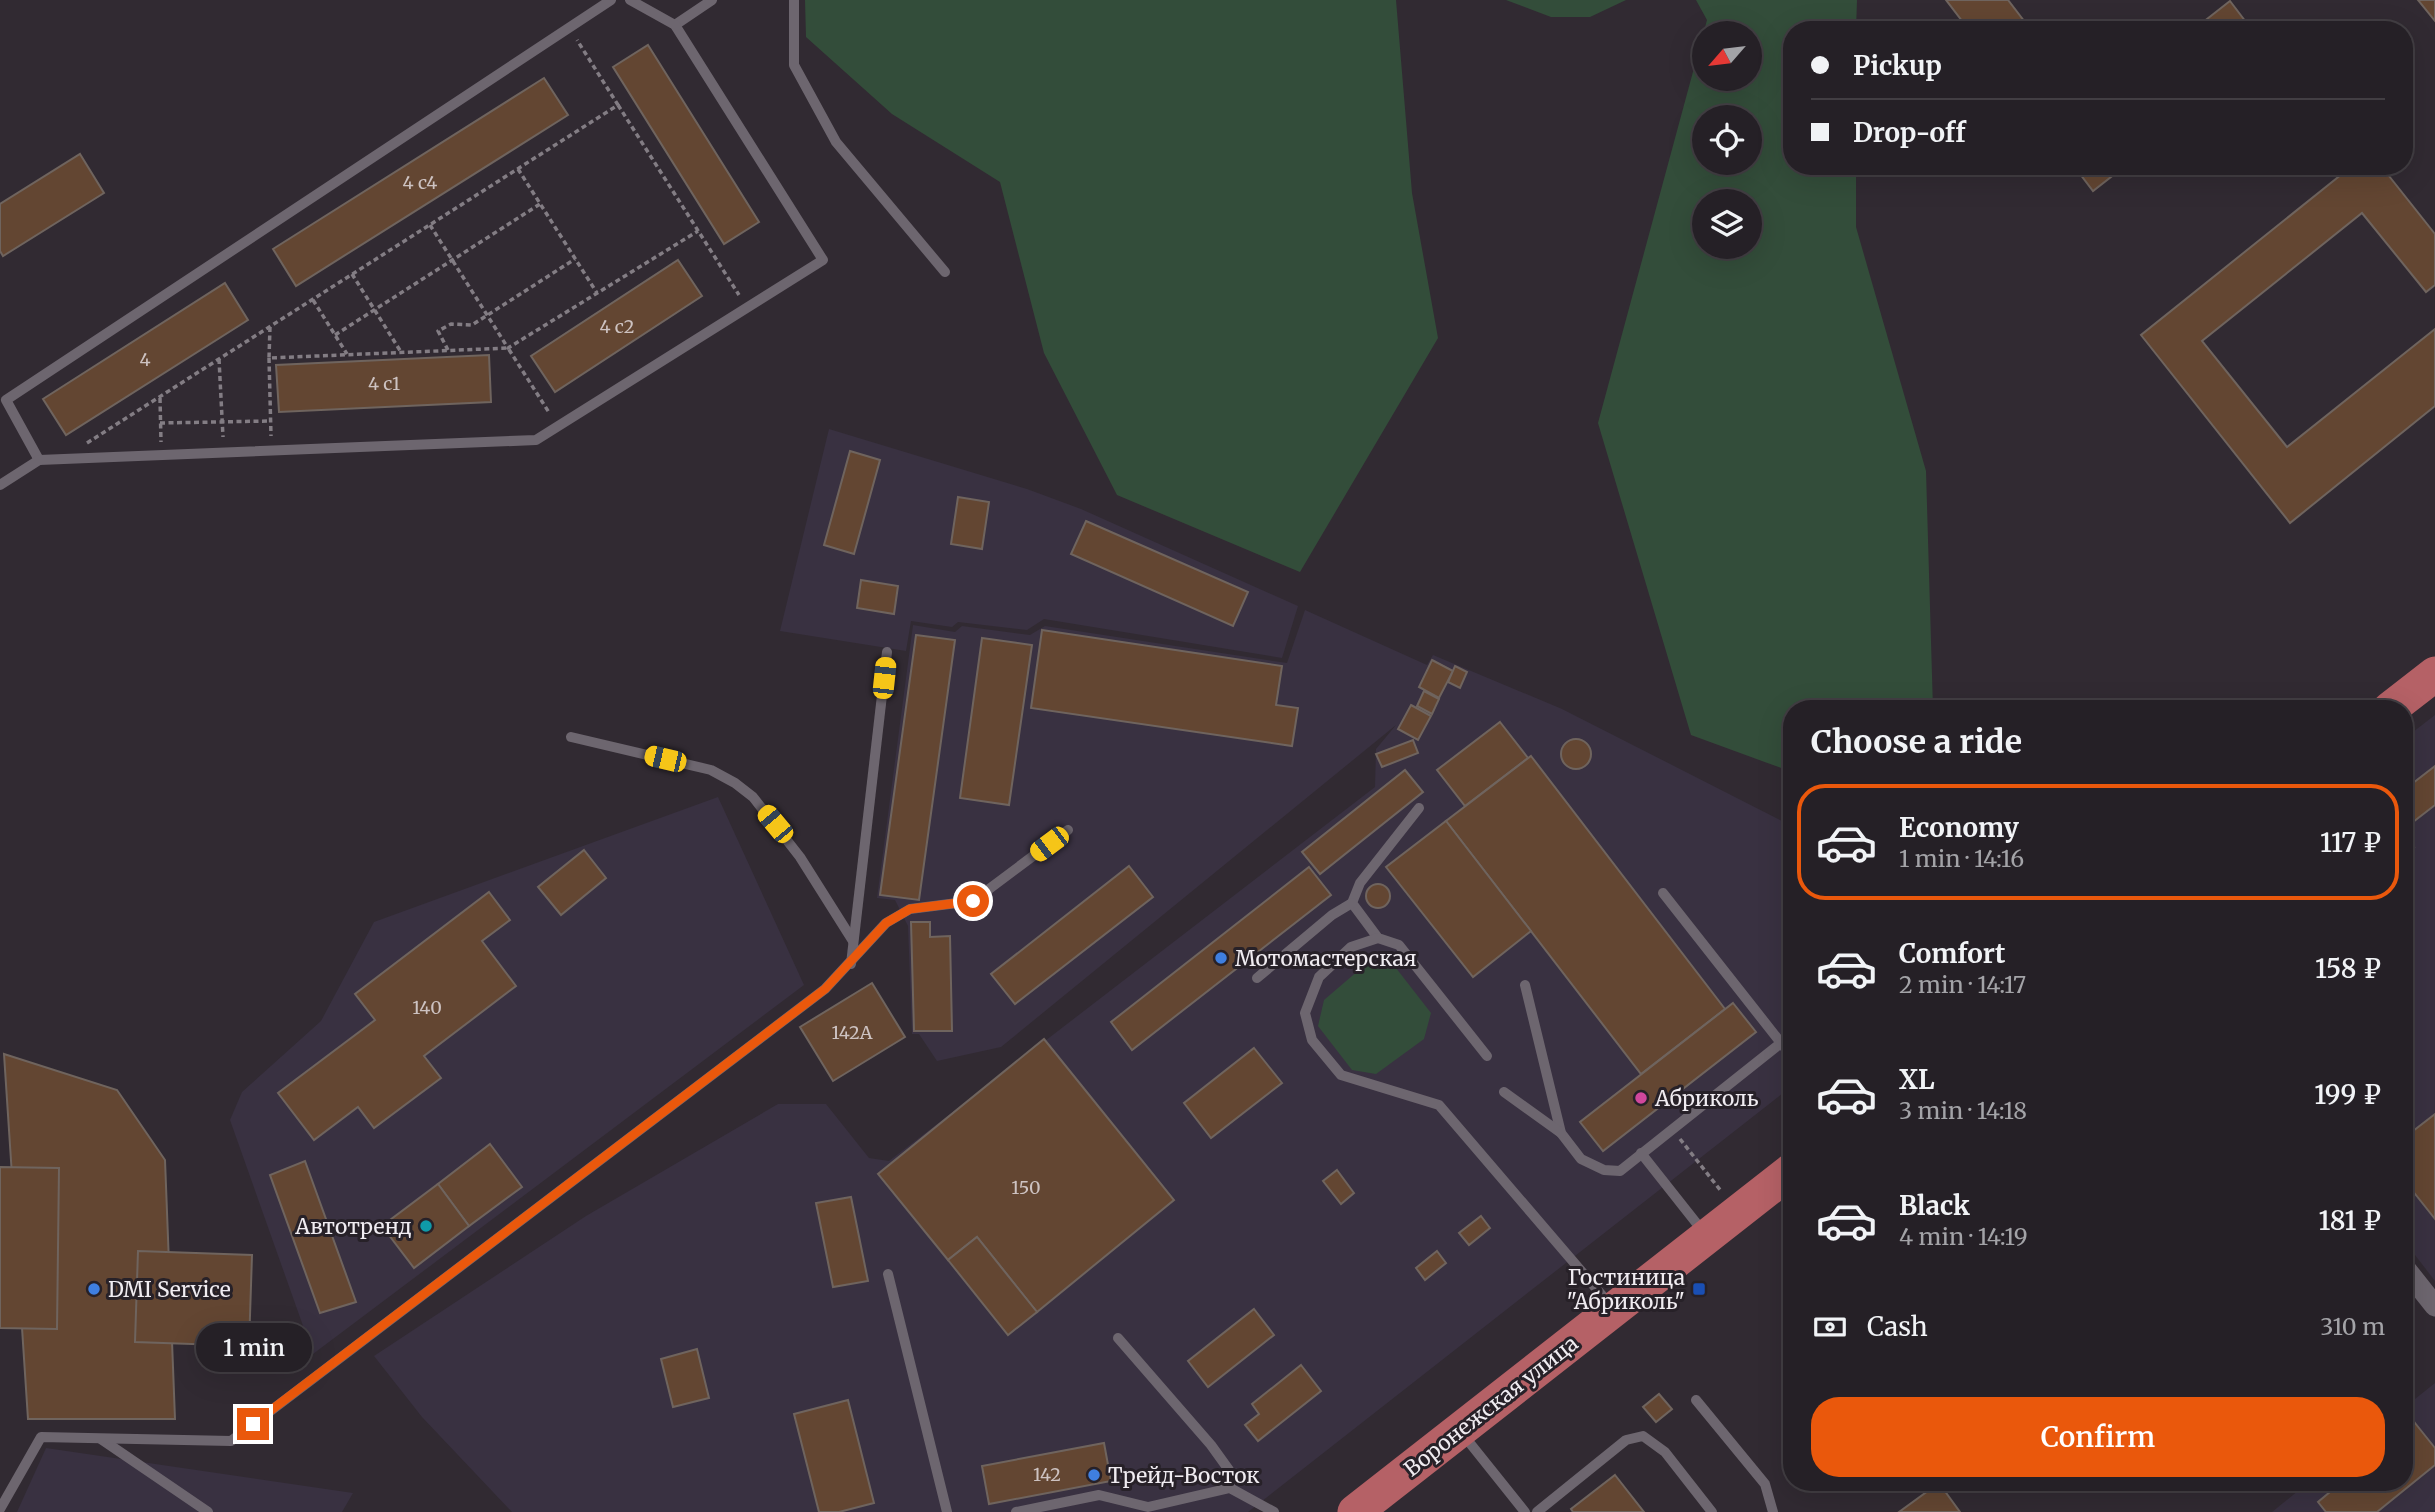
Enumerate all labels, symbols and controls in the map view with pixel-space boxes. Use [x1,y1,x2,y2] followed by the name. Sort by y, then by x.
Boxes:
[1692,21,1762,91] north arrow
[1692,21,1762,259] map controls
[1853,49,1942,82] text: Pickup
[1692,105,1762,175] button: locate
[1853,116,1966,149] text: Drop-off
[403,171,437,194] house number: 4 с4
[1692,189,1762,259] button: layers
[599,315,635,338] house number: 4 с2
[139,348,151,371] house number: 4
[368,372,400,395] house number: 4 с1
[872,656,897,700] car
[1811,722,2022,762] text: Choose a ride
[643,744,688,774] car
[754,801,797,847] car
[1815,811,1878,874] icon: car
[1899,811,2019,844] text: Economy
[1026,823,1073,865] car
[2320,826,2381,859] text: 117 ₽
[1899,844,2024,873] text: 1 min · 14:16
[957,885,989,917] route start
[1815,937,1878,1000] icon: car
[1899,937,2005,970] text: Comfort
[1235,945,1417,972] place label: Мотомастерская
[1213,950,1229,966] marker: Мотомастерская
[2315,952,2381,985] text: 158 ₽
[1899,970,2026,999] text: 2 min · 14:17
[412,996,442,1019] house number: 140
[832,1021,873,1044] house number: 142А
[1815,1063,1878,1126] icon: car
[1899,1063,1935,1096] text: XL
[2314,1078,2381,1111] text: 199 ₽
[1654,1085,1759,1112] place label: Абриколь
[1633,1090,1649,1106] marker: Абриколь
[1899,1096,2027,1125] text: 3 min · 14:18
[1011,1176,1041,1199] house number: 150
[1815,1189,1878,1252] icon: car
[1899,1189,1970,1222] text: Black
[2319,1204,2381,1237] text: 181 ₽
[294,1213,412,1240] place label: Автотренд
[418,1218,434,1234] marker: Автотренд
[1899,1222,2028,1251] text: 4 min · 14:19
[1567,1264,1685,1315] place label: Гостиница "Абриколь"
[108,1276,231,1303] place label: DMI Service
[86,1281,102,1297] marker: DMI Service
[1691,1281,1707,1297] marker: Гостиница "Абриколь"
[1811,1308,1849,1346] icon: cash
[1867,1310,1928,1343] text: Cash
[2320,1312,2385,1341] text: 310 m
[195,1322,311,1372] callout: 1 min
[1399,1330,1583,1482] street label: Воронежская улица
[223,1333,285,1362] text: 1 min
[1811,1397,2385,1477] button: Confirm
[237,1408,269,1440] route end
[1108,1462,1260,1489] place label: Трейд-Восток
[1033,1463,1061,1486] house number: 142
[1086,1467,1102,1483] marker: Трейд-Восток

